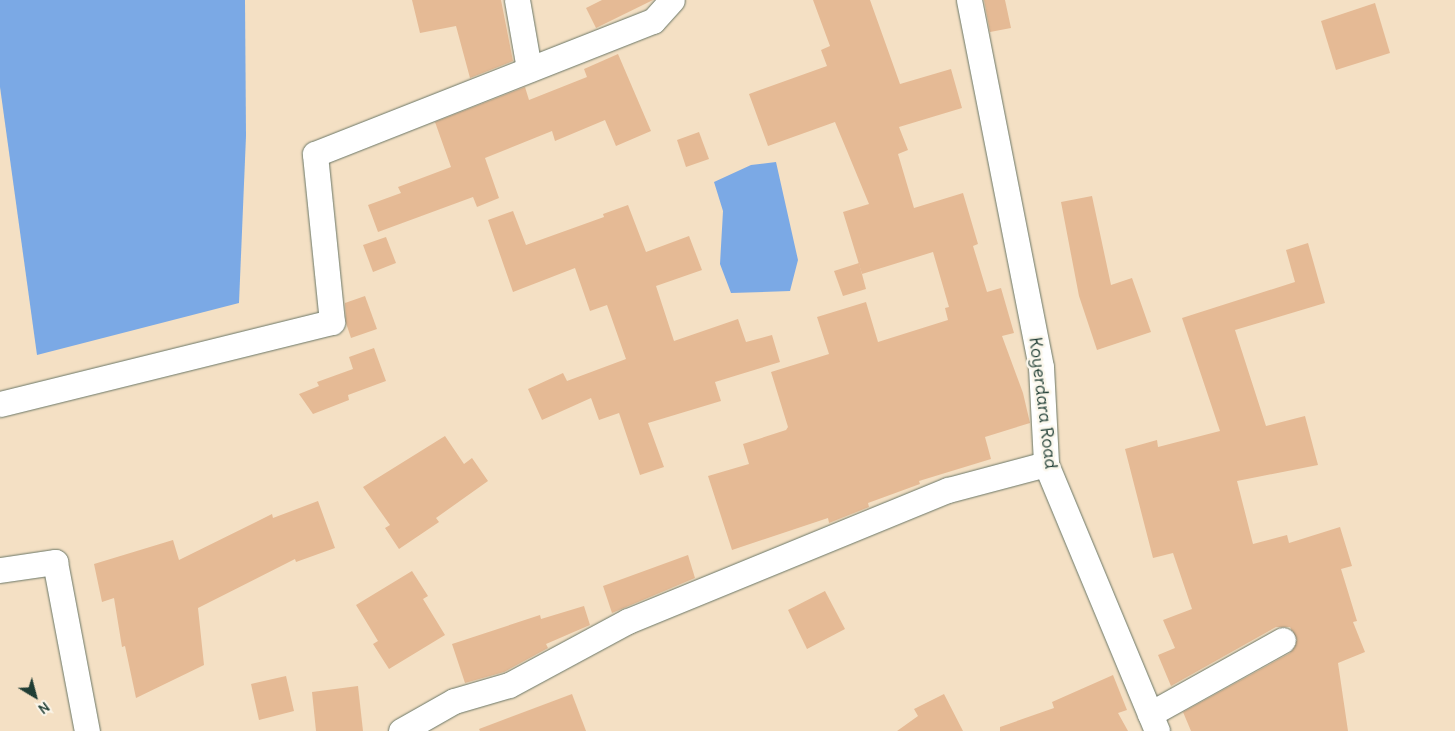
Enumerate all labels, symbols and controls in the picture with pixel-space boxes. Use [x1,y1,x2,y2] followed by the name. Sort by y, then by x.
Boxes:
[1024,336,1062,470] street label: Koyerdara Road
[10,671,60,721] north arrow
[35,698,53,718] text: N

